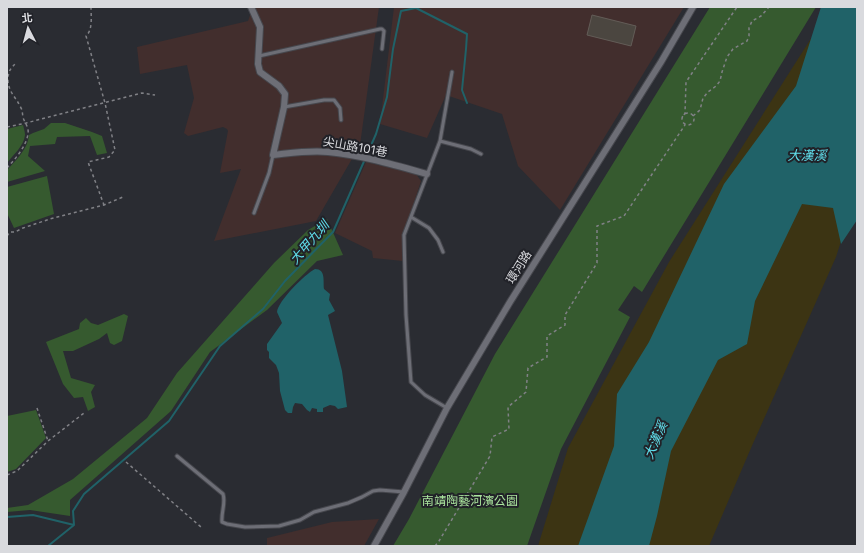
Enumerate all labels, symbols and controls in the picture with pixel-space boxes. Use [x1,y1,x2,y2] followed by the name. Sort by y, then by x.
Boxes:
[8,8,48,48] north arrow
[21,11,33,26] text: 北
[322,133,389,160] street label: 尖山路101巷
[787,147,828,163] water label: 大漢溪
[286,216,333,267] water label: 大甲九圳
[503,247,534,286] street label: 環河路
[640,417,671,461] water label: 大漢溪
[422,493,518,508] park label: 南靖陶藝河濱公園

